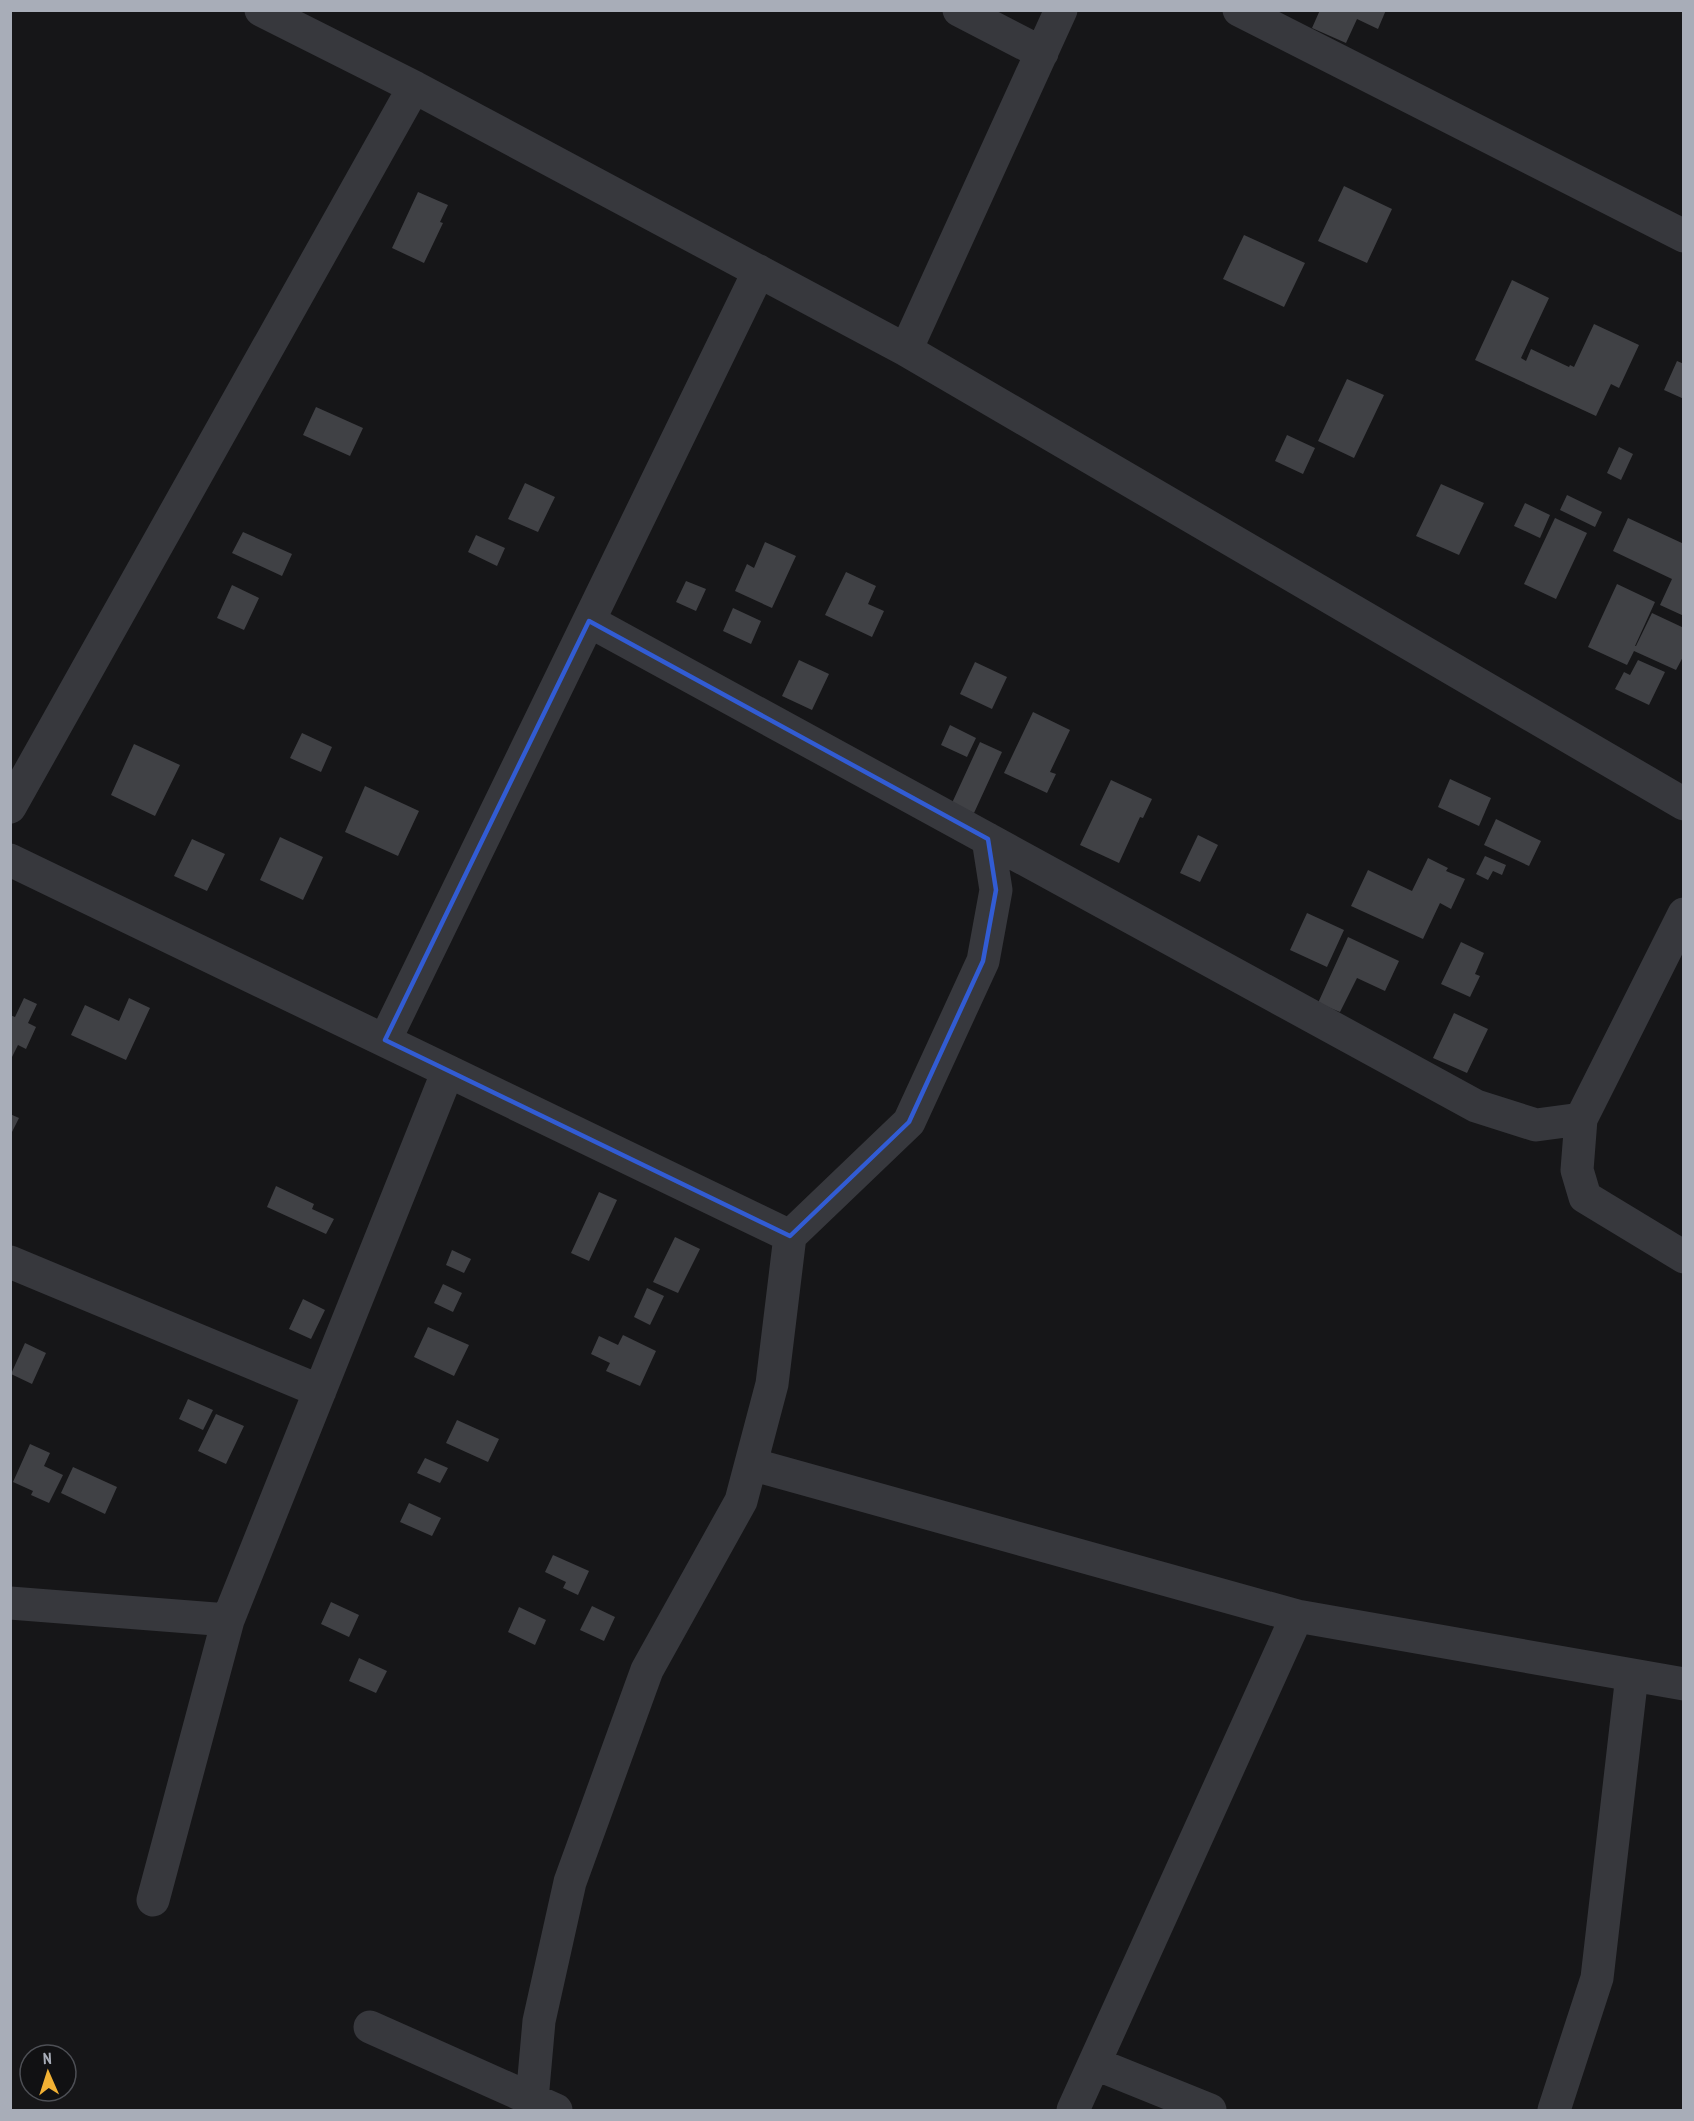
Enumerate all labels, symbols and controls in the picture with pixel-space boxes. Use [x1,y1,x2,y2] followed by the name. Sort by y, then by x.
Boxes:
[18,2043,78,2103] north arrow
[42,2048,52,2068] text: N

